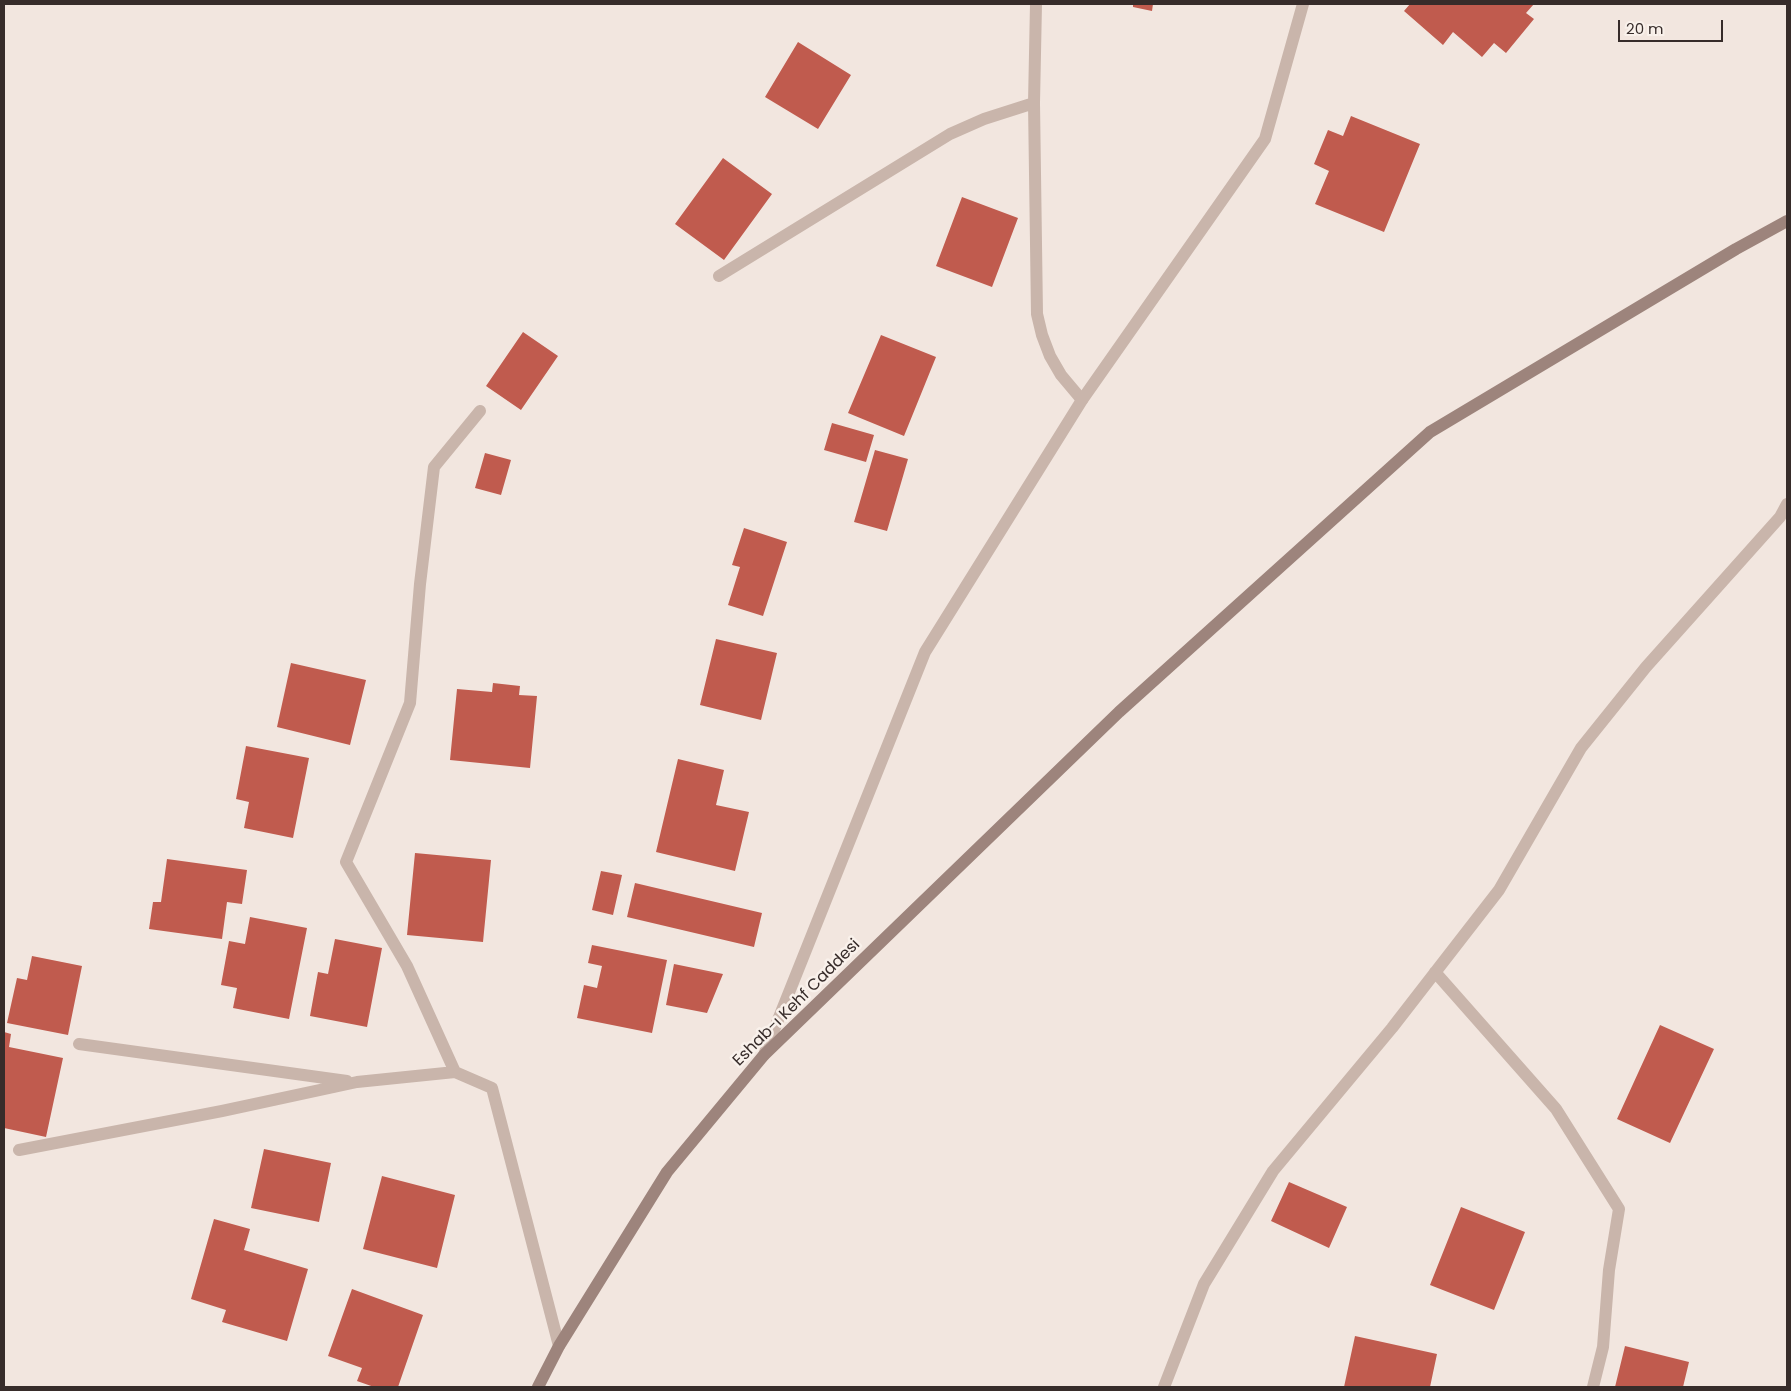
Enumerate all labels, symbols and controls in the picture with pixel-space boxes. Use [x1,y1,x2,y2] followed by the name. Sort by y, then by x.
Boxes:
[1621,10,1726,42] scale bar
[1626,18,1664,39] text: 20 m
[729,935,865,1071] street label: Eshab-ı Kehf Caddesi

